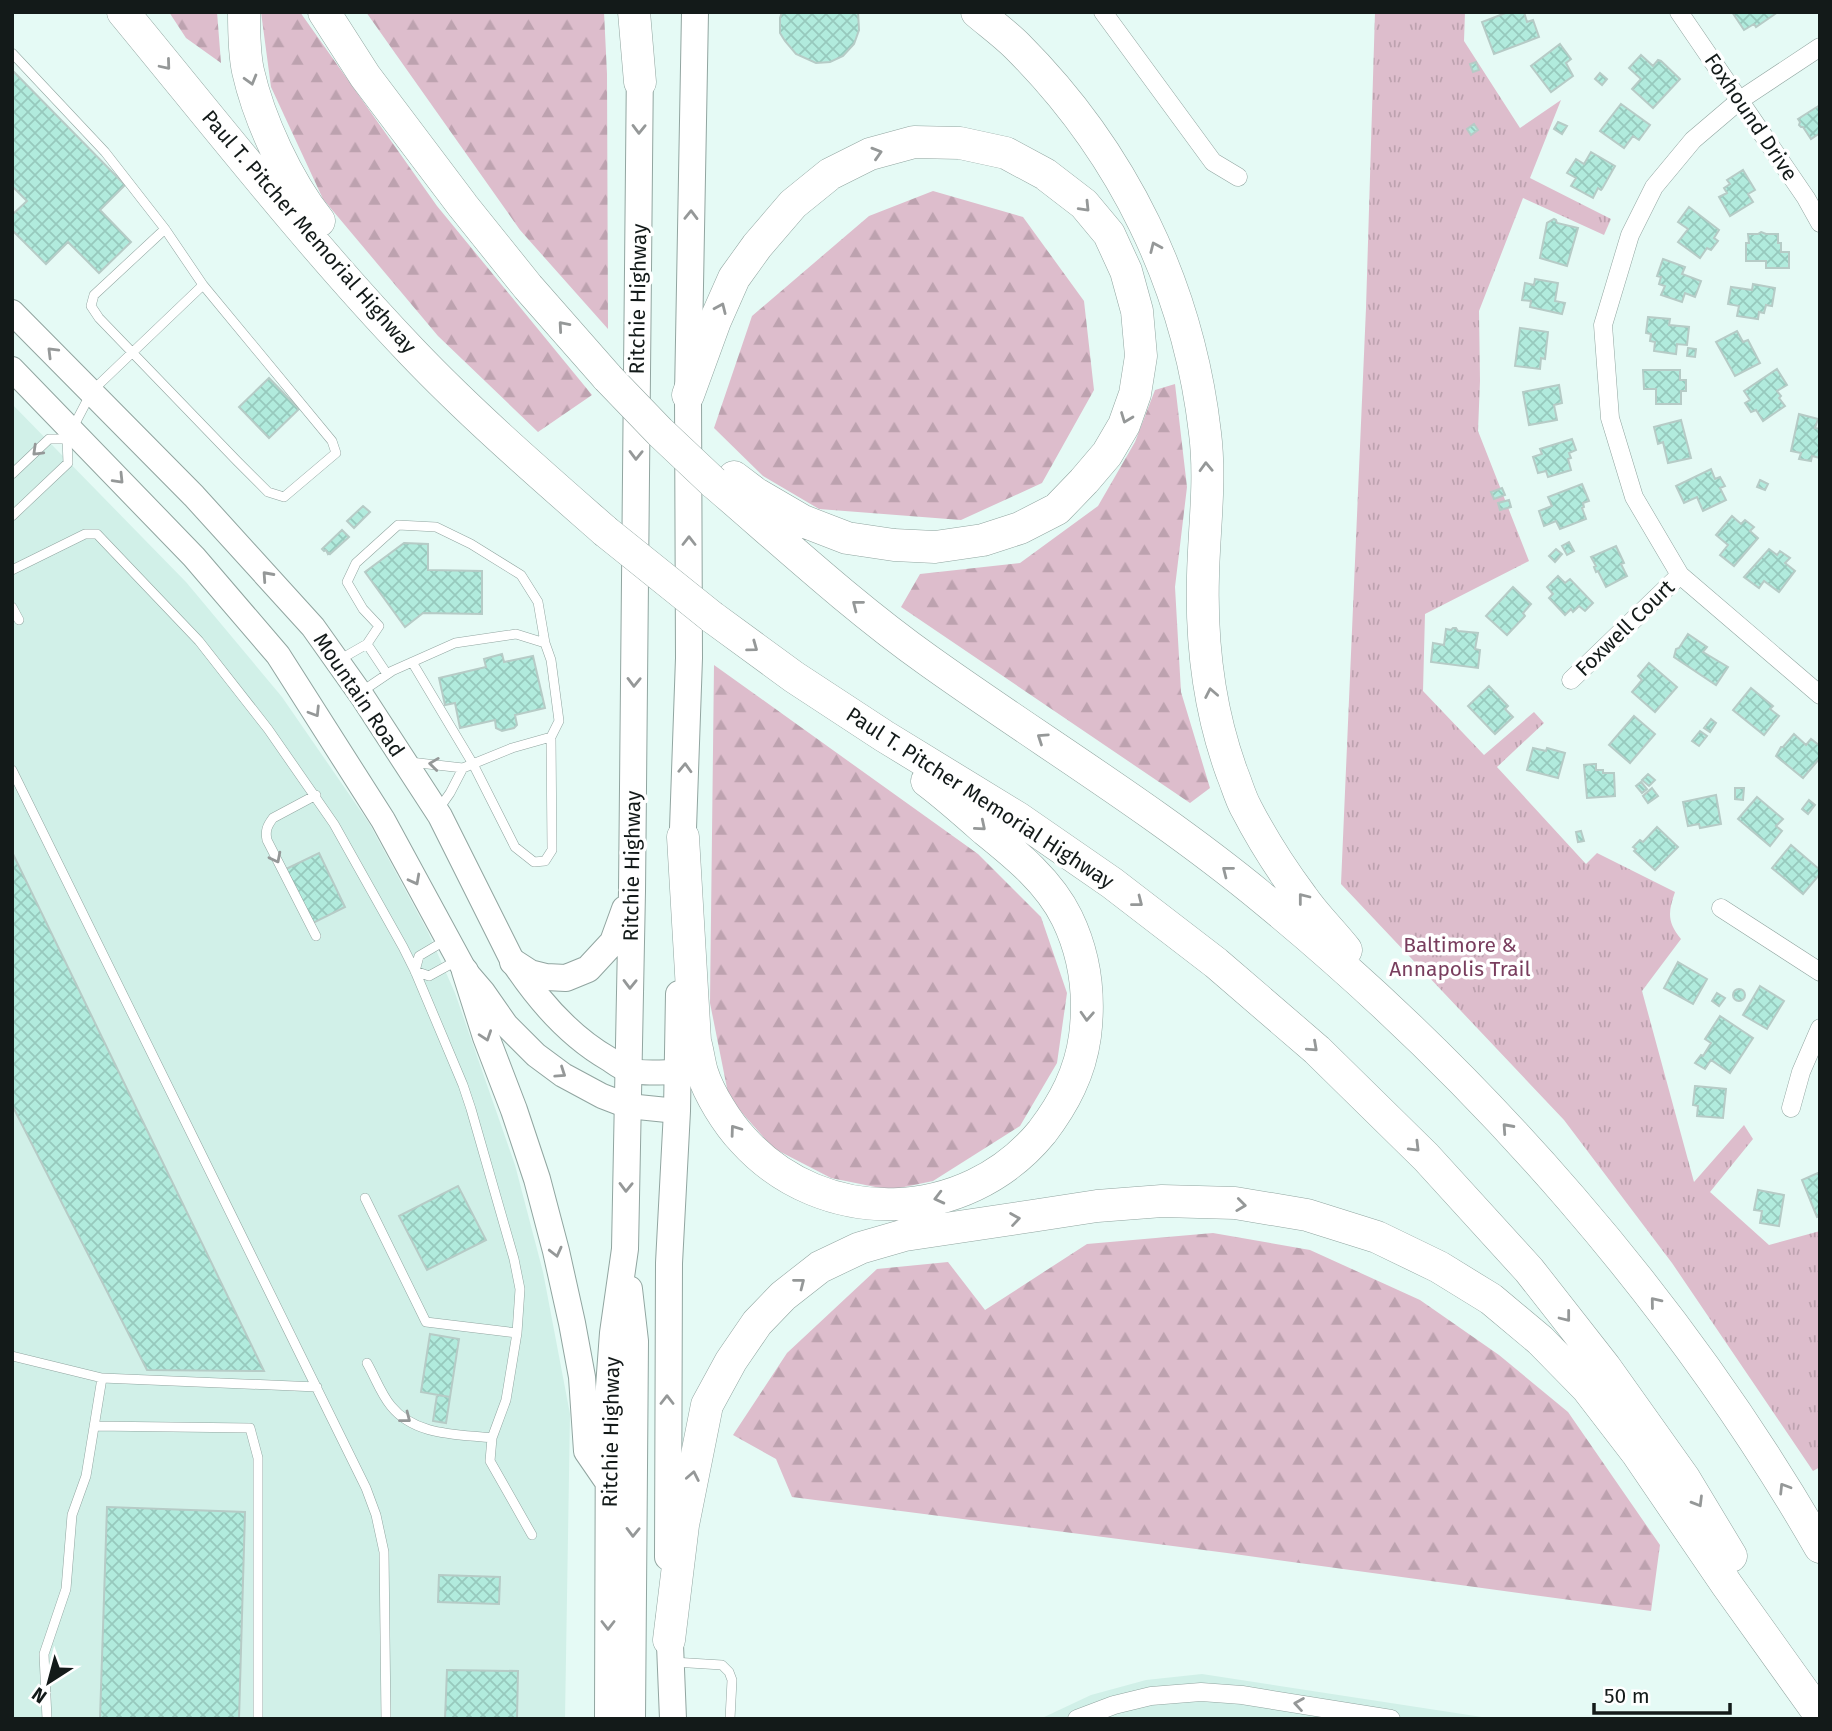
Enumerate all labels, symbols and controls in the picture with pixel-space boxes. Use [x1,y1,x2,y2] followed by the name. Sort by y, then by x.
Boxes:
[1699,48,1803,186] street label: Foxhound Drive
[158,57,171,69] one-way arrow
[243,74,257,86] one-way arrow
[196,105,422,360] street label: Paul T. Pitcher Memorial Highway
[632,124,647,135] one-way arrow
[871,146,883,161] one-way arrow
[1077,198,1090,211] one-way arrow
[683,210,699,220] one-way arrow
[624,223,652,375] street label: Ritchie Highway
[1149,241,1163,254] one-way arrow
[713,303,727,315] one-way arrow
[559,322,571,335] one-way arrow
[47,347,60,360] one-way arrow
[1120,411,1134,423] one-way arrow
[32,442,45,455] one-way arrow
[629,450,644,461] one-way arrow
[1199,461,1214,472] one-way arrow
[110,471,123,484] one-way arrow
[681,535,697,546] one-way arrow
[263,572,275,585] one-way arrow
[1570,574,1680,682] street label: Foxwell Court
[853,601,865,614] one-way arrow
[308,628,410,762] street label: Mountain Road
[745,639,757,651] one-way arrow
[626,678,642,688] one-way arrow
[1204,687,1219,699] one-way arrow
[841,702,1119,895] street label: Paul T. Pitcher Memorial Highway
[306,705,319,718] one-way arrow
[1037,733,1050,746] one-way arrow
[428,757,440,772] one-way arrow
[678,763,693,774] one-way arrow
[618,790,646,942] street label: Ritchie Highway
[973,818,986,830] one-way arrow
[268,851,281,863] one-way arrow
[1222,866,1235,879] one-way arrow
[407,873,421,885] one-way arrow
[1130,894,1142,907] one-way arrow
[1299,894,1312,906] one-way arrow
[1389,932,1531,982] park label: Baltimore & Annapolis Trail
[623,979,638,990] one-way arrow
[1079,1011,1094,1022] one-way arrow
[478,1029,492,1042] one-way arrow
[1305,1039,1318,1051] one-way arrow
[553,1065,566,1077] one-way arrow
[1503,1123,1516,1136] one-way arrow
[731,1125,744,1138] one-way arrow
[1407,1138,1420,1151] one-way arrow
[618,1183,634,1193] one-way arrow
[933,1190,945,1204] one-way arrow
[1235,1197,1247,1212] one-way arrow
[1009,1211,1021,1226] one-way arrow
[548,1246,562,1258] one-way arrow
[793,1278,805,1291] one-way arrow
[1650,1297,1663,1309] one-way arrow
[1557,1309,1570,1322] one-way arrow
[597,1356,625,1508] street label: Ritchie Highway
[659,1395,675,1405] one-way arrow
[398,1410,410,1422] one-way arrow
[684,1470,699,1482] one-way arrow
[1780,1483,1793,1496] one-way arrow
[1690,1494,1703,1507] one-way arrow
[625,1527,641,1538] one-way arrow
[600,1620,616,1630] one-way arrow
[14,1647,84,1717] north arrow
[1594,1672,1730,1716] scale bar
[27,1682,51,1708] text: N
[1604,1683,1650,1709] text: 50 m
[1293,1697,1305,1712] one-way arrow

